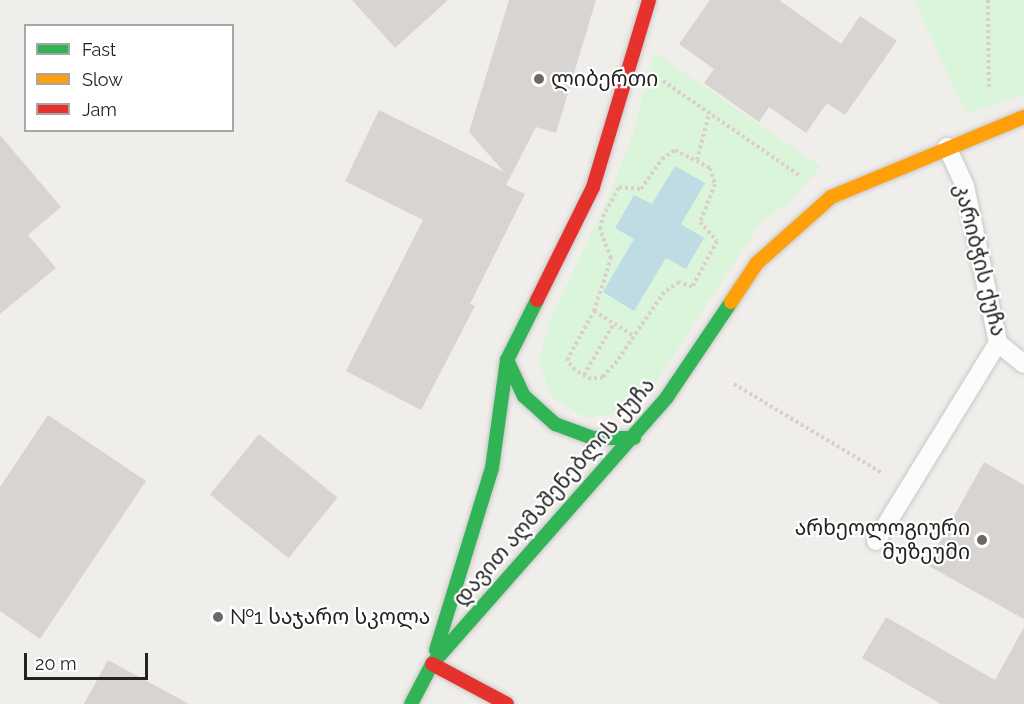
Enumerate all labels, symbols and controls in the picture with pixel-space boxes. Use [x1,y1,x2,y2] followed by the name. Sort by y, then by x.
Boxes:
[24,24,234,132] legend
[82,39,116,60] text: Fast
[551,66,658,92] place label: ლიბერთი
[82,69,123,90] text: Slow
[532,72,546,86] marker: ლიბერთი
[82,99,117,120] text: Jam
[949,181,1011,339] street label: კარიბჭის ქუჩა
[448,373,660,611] street label: დავით აღმაშენებლის ქუჩა
[795,515,970,565] place label: არხეოლოგიური მუზეუმი
[975,533,989,547] marker: არხეოლოგიური მუზეუმი
[230,604,430,630] place label: №1 საჯარო სკოლა
[211,610,225,624] marker: №1 საჯარო სკოლა
[27,641,152,679] scale bar
[35,653,77,674] text: 20 m

